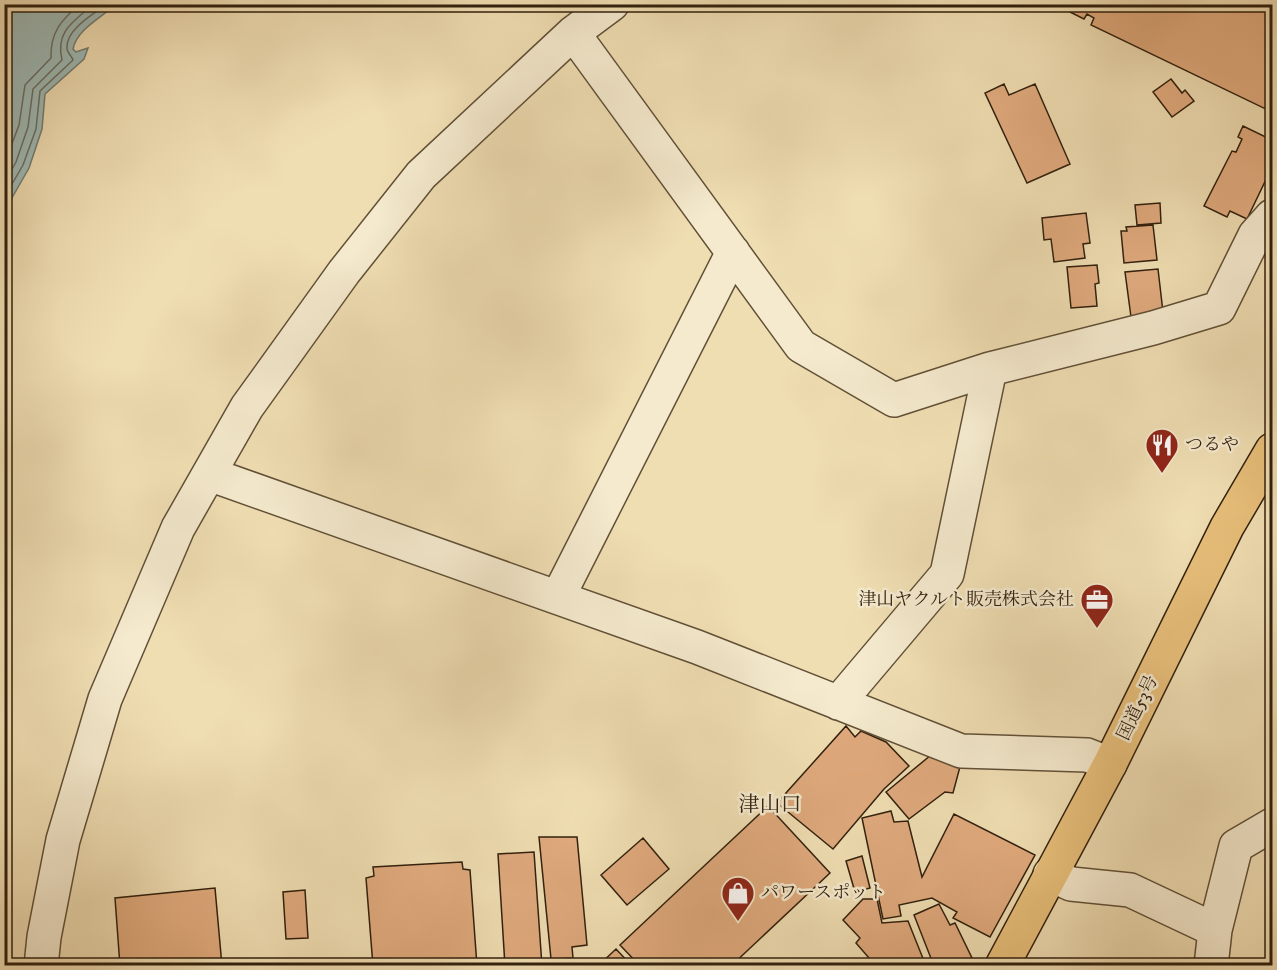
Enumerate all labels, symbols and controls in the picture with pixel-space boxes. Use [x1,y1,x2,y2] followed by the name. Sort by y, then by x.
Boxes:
[1144,427,1180,474] restaurant icon: つるや
[1185,434,1239,456] place label: つるや
[1079,582,1115,629] office icon: 津山ヤクルト販売株式会社
[859,589,1074,611] place label: 津山ヤクルト販売株式会社
[1113,672,1163,744] street label: 国道53号
[739,792,802,818] district label: 津山口
[720,875,756,922] shop icon: パワースポット
[761,882,886,904] place label: パワースポット

